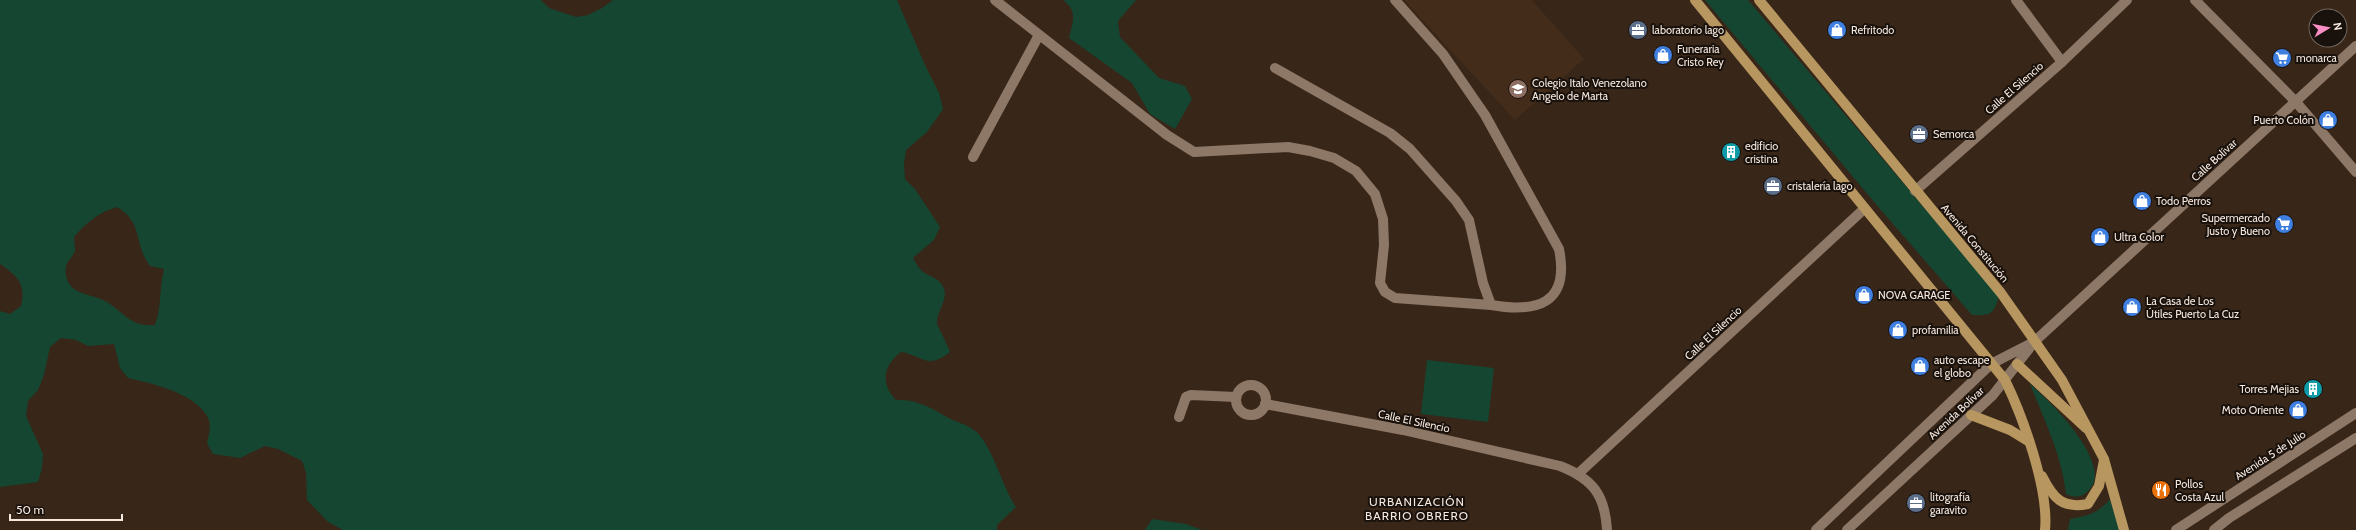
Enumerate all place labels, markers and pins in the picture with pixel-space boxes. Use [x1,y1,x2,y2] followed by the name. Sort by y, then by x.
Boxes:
[1627,19,1649,41] office icon: laboratorio lago
[1826,19,1848,41] shop icon: Refritodo
[1652,23,1724,37] place label: laboratorio lago
[1851,23,1894,37] place label: Refritodo
[1677,42,1724,69] place label: Funeraria Cristo Rey
[1652,44,1674,66] shop icon: Funeraria Cristo Rey
[2271,47,2293,69] supermarket icon: monarca
[2296,51,2337,65] place label: monarca
[1532,76,1647,103] place label: Colegio Italo Venezolano Angelo de Marta
[1507,78,1529,100] school or university icon: Colegio Italo Venezolano Angelo de Marta
[2317,109,2339,131] shop icon: Puerto Colón
[2253,113,2314,127] place label: Puerto Colón
[1908,123,1930,145] office icon: Semorca
[1933,127,1975,141] place label: Semorca
[1745,139,1779,166] place label: edificio cristina
[1720,141,1742,163] building icon: edificio cristina
[1762,175,1784,197] office icon: cristalería lago
[1787,179,1852,193] place label: cristalería lago
[2131,190,2153,212] shop icon: Todo Perros
[2156,194,2211,208] place label: Todo Perros
[2202,211,2270,238] place label: Supermercado Justo y Bueno
[2273,213,2295,235] supermarket icon: Supermercado Justo y Bueno
[2089,226,2111,248] shop icon: Ultra Color
[2114,230,2164,244] place label: Ultra Color
[1853,284,1875,306] shop icon: NOVA GARAGE
[1878,288,1950,302] place label: NOVA GARAGE
[2146,294,2239,321] place label: La Casa de Los Útiles Puerto La Cuz
[2121,296,2143,318] shop icon: La Casa de Los Útiles Puerto La Cuz
[1887,319,1909,341] shop icon: profamilia
[1912,323,1959,337] place label: profamilia
[1934,353,1990,380] place label: auto escape el globo
[1909,355,1931,377] shop icon: auto escape el globo
[2302,378,2324,400] building icon: Torres Mejias
[2240,382,2299,396] place label: Torres Mejias
[2287,399,2309,421] shop icon: Moto Oriente
[2222,403,2284,417] place label: Moto Oriente
[2175,477,2224,504] place label: Pollos Costa Azul
[2150,479,2172,501] restaurant icon: Pollos Costa Azul
[1930,490,1971,517] place label: litografía garavito
[1905,492,1927,514] office icon: litografía garavito

